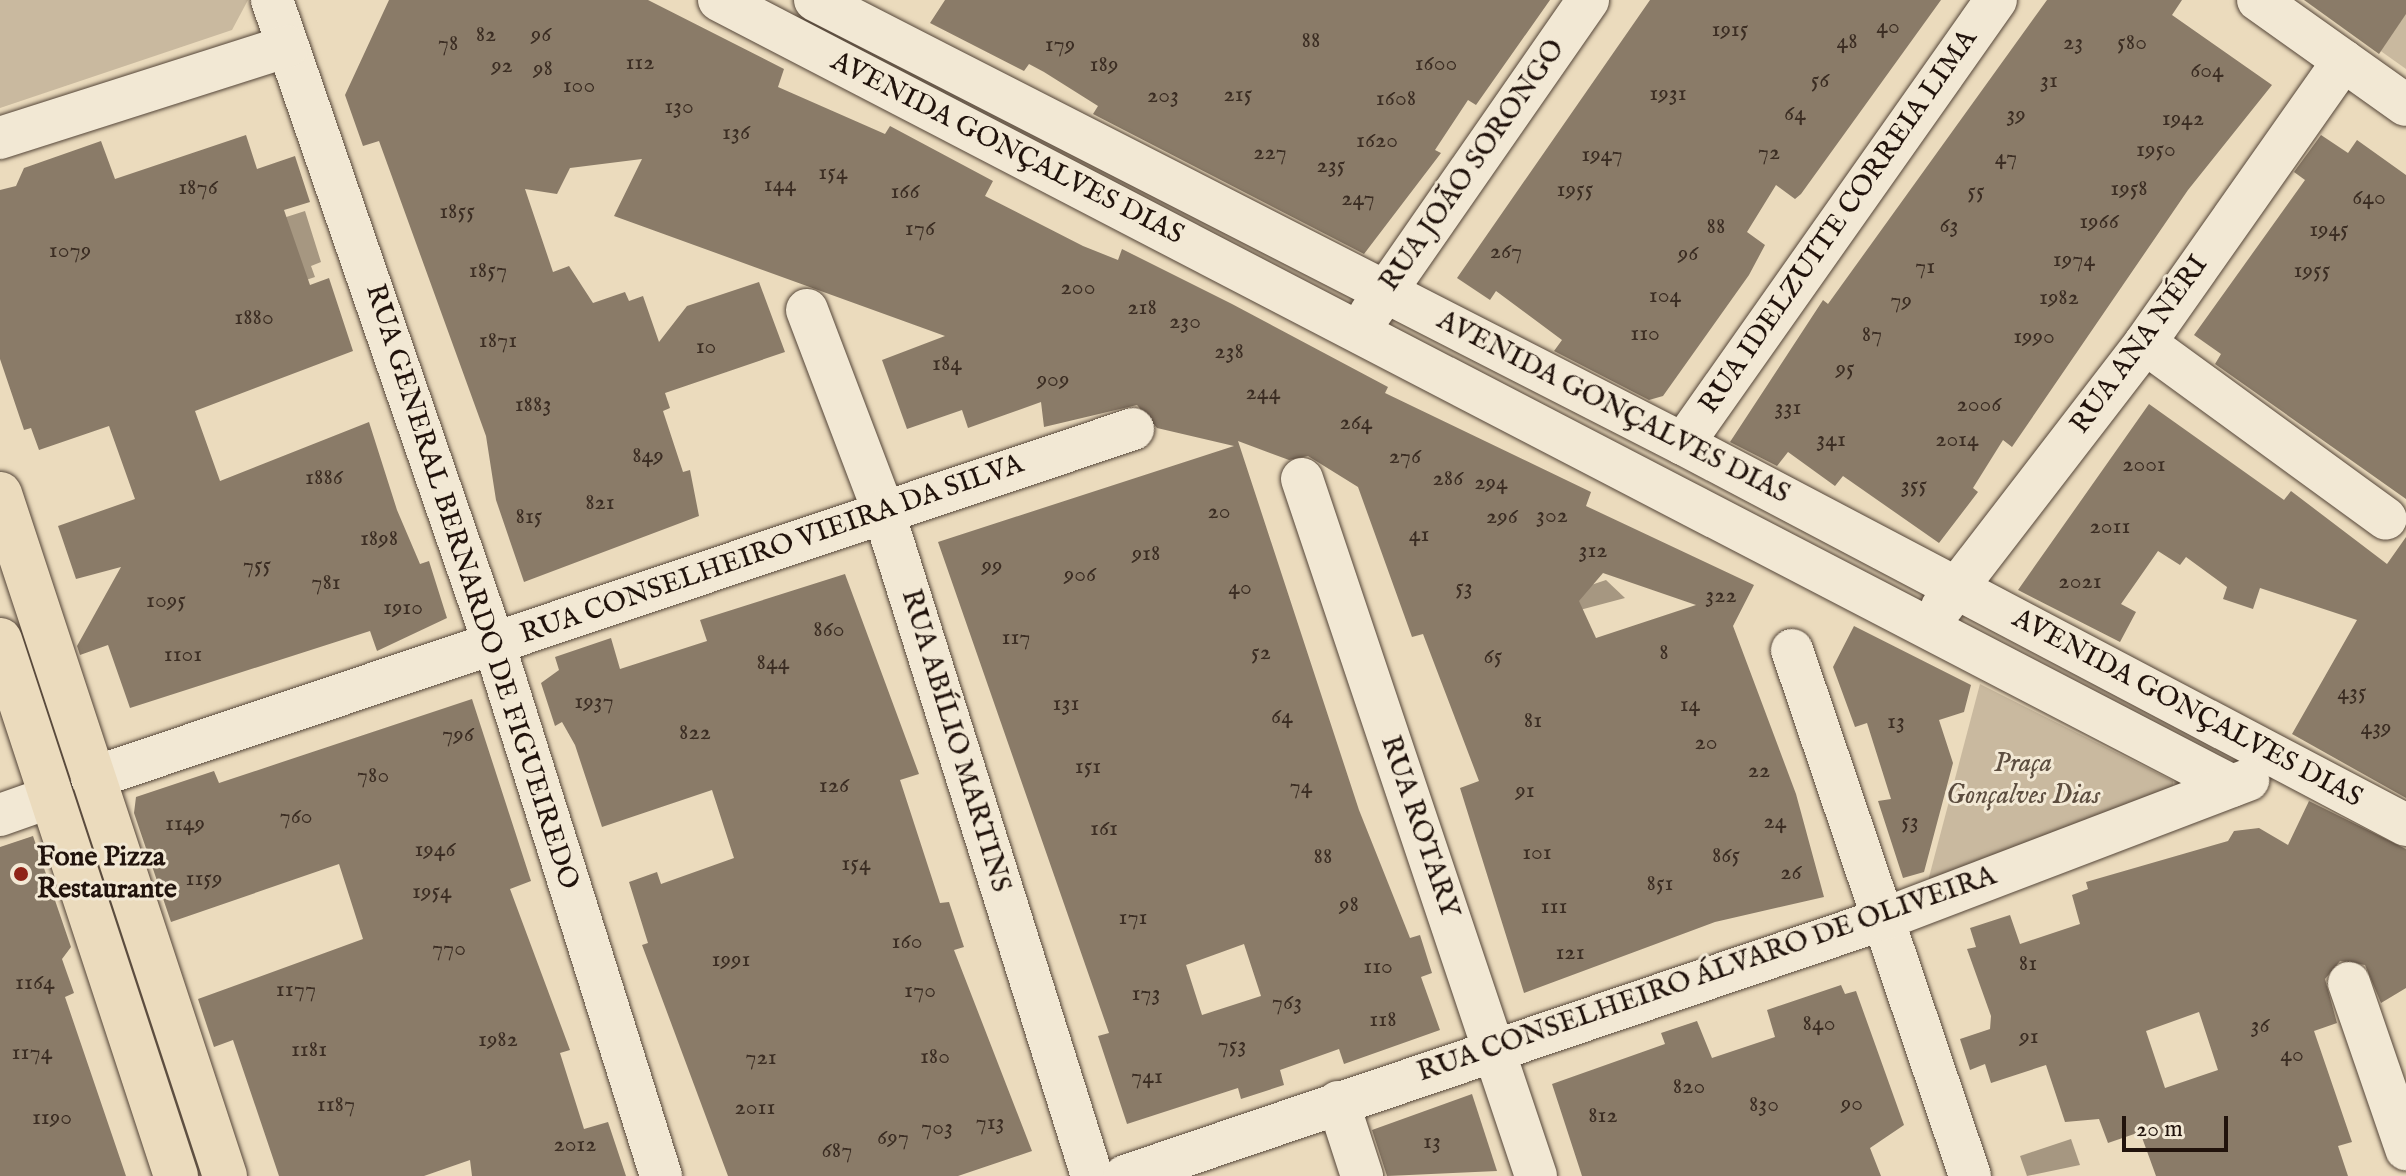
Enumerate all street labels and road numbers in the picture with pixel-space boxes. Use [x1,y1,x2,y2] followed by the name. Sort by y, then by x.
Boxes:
[1693,23,1985,421] street label: RUA IDELZUITE CORREIA LIMA
[1373,34,1573,298] street label: RUA JOÃO SORONGO
[825,45,1189,253] street label: AVENIDA GONÇALVES DIAS
[2064,249,2216,441] street label: RUA ANA NÉRI
[357,280,585,894] street label: RUA GENERAL BERNARDO DE FIGUEIREDO
[1431,304,1795,512] street label: AVENIDA GONÇALVES DIAS
[516,448,1028,652] street label: RUA CONSELHEIRO VIEIRA DA SILVA
[893,586,1017,896] street label: RUA ABÍLIO MARTINS
[2006,602,2368,816] street label: AVENIDA GONÇALVES DIAS
[1372,732,1466,922] street label: RUA ROTARY
[1413,860,2001,1090] street label: RUA CONSELHEIRO ÁLVARO DE OLIVEIRA

